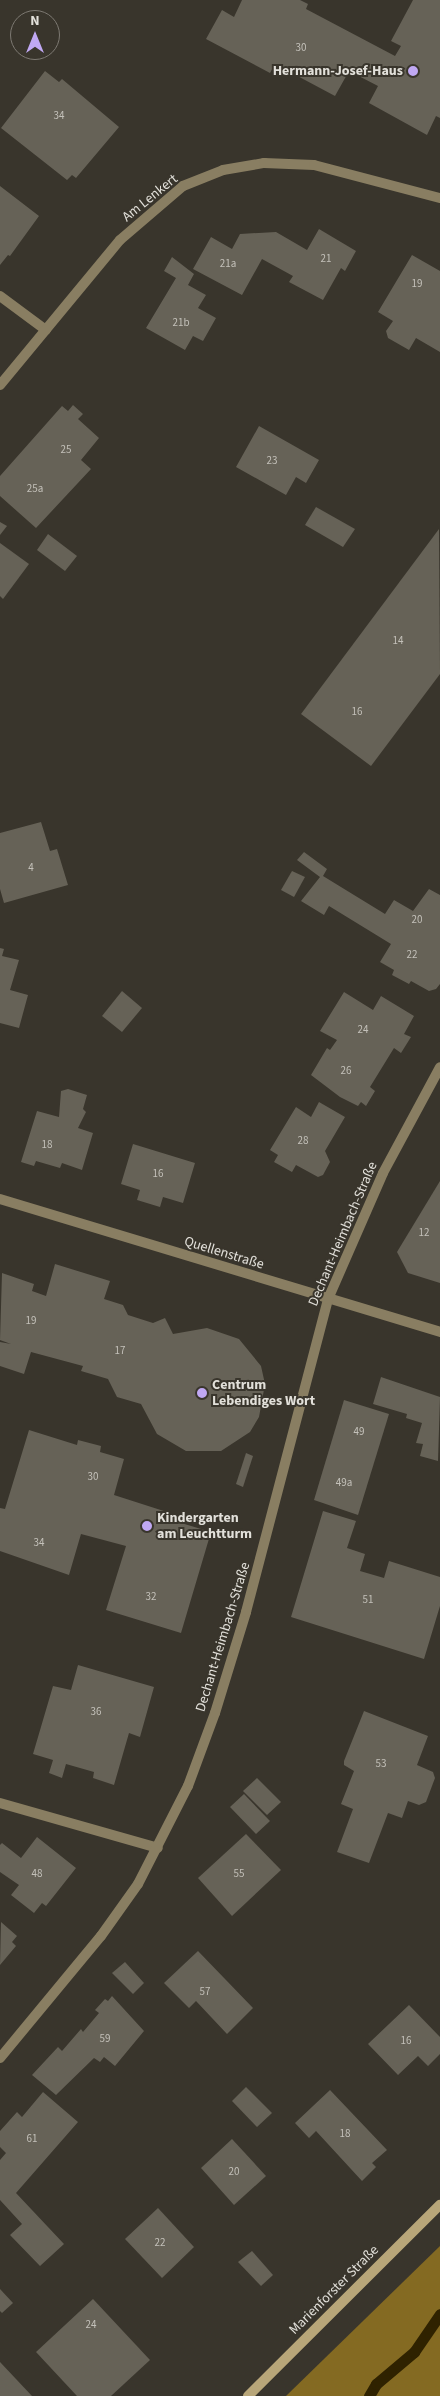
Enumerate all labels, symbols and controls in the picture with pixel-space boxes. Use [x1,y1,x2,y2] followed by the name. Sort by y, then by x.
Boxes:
[10,10,60,60] north arrow
[30,11,40,31] text: N
[296,41,306,55] house number: 30
[273,63,403,79] place label: Hermann-Josef-Haus
[407,65,419,77] marker: Hermann-Josef-Haus
[54,109,64,123] house number: 34
[119,171,181,225] street label: Am Lenkert
[321,252,331,266] house number: 21
[220,257,236,271] house number: 21a
[412,277,422,291] house number: 19
[172,316,190,330] house number: 21b
[61,443,71,457] house number: 25
[267,454,277,468] house number: 23
[27,482,43,496] house number: 25a
[393,634,403,648] house number: 14
[352,705,362,719] house number: 16
[28,861,34,875] house number: 4
[412,913,422,927] house number: 20
[407,948,417,962] house number: 22
[358,1023,368,1037] house number: 24
[341,1064,351,1078] house number: 26
[298,1134,308,1148] house number: 28
[42,1138,52,1152] house number: 18
[305,1159,381,1309] street label: Dechant-Heimbach-Straße
[153,1167,163,1181] house number: 16
[419,1226,429,1240] house number: 12
[182,1233,266,1273] street label: Quellenstraße
[26,1314,36,1328] house number: 19
[115,1344,125,1358] house number: 17
[212,1377,315,1410] place label: Centrum Lebendiges Wort
[196,1387,208,1399] marker: Centrum Lebendiges Wort
[354,1425,364,1439] house number: 49
[88,1470,98,1484] house number: 30
[336,1476,352,1490] house number: 49a
[157,1510,252,1542] place label: Kindergarten am Leuchtturm
[141,1520,153,1532] marker: Kindergarten am Leuchtturm
[34,1536,44,1550] house number: 34
[192,1560,254,1714] street label: Dechant-Heimbach-Straße
[146,1590,156,1604] house number: 32
[363,1593,373,1607] house number: 51
[91,1705,101,1719] house number: 36
[376,1757,386,1771] house number: 53
[32,1867,42,1881] house number: 48
[234,1867,244,1881] house number: 55
[200,1985,210,1999] house number: 57
[100,2032,110,2046] house number: 59
[401,2034,411,2048] house number: 16
[340,2127,350,2141] house number: 18
[27,2132,37,2146] house number: 61
[229,2165,239,2179] house number: 20
[155,2236,165,2250] house number: 22
[286,2242,382,2338] street label: Marienforster Straße
[86,2318,96,2332] house number: 24

